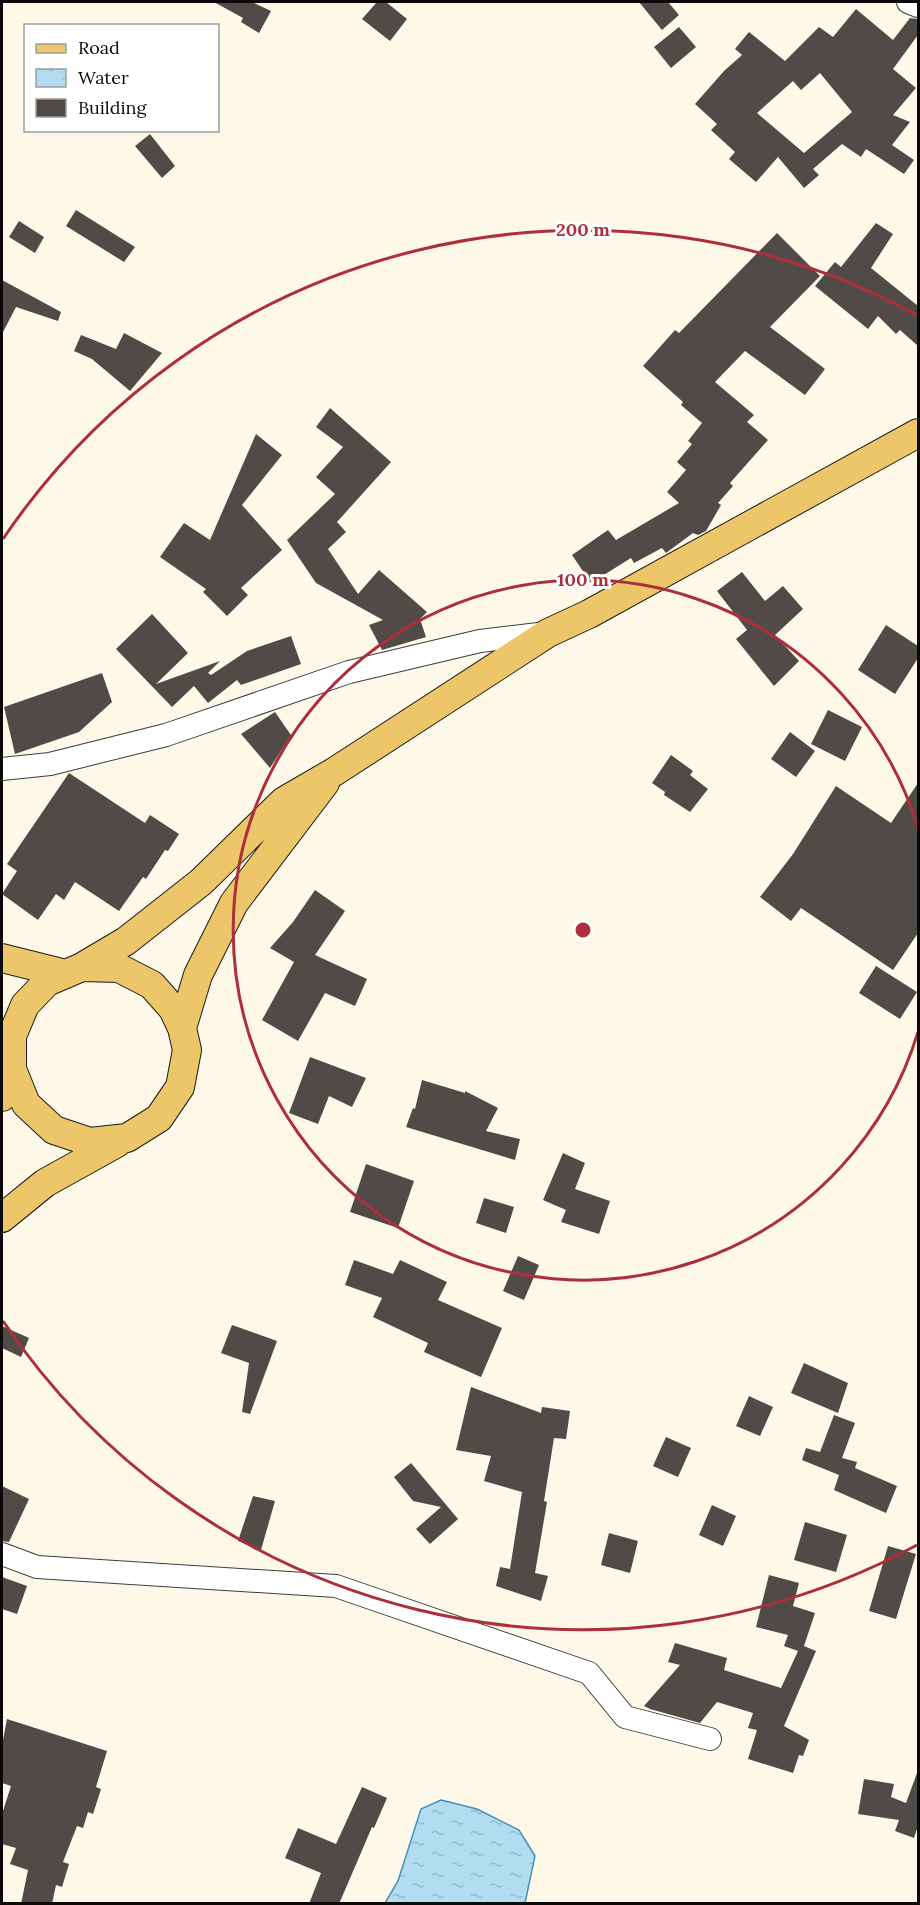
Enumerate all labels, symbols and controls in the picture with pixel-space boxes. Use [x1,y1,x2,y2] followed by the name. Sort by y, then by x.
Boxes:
[24,24,219,132] legend
[78,36,120,59] text: Road
[78,66,129,89] text: Water
[78,96,148,119] text: Building
[556,218,610,241] text: 200 m
[557,568,609,591] text: 100 m
[573,920,593,940] centre of rings

